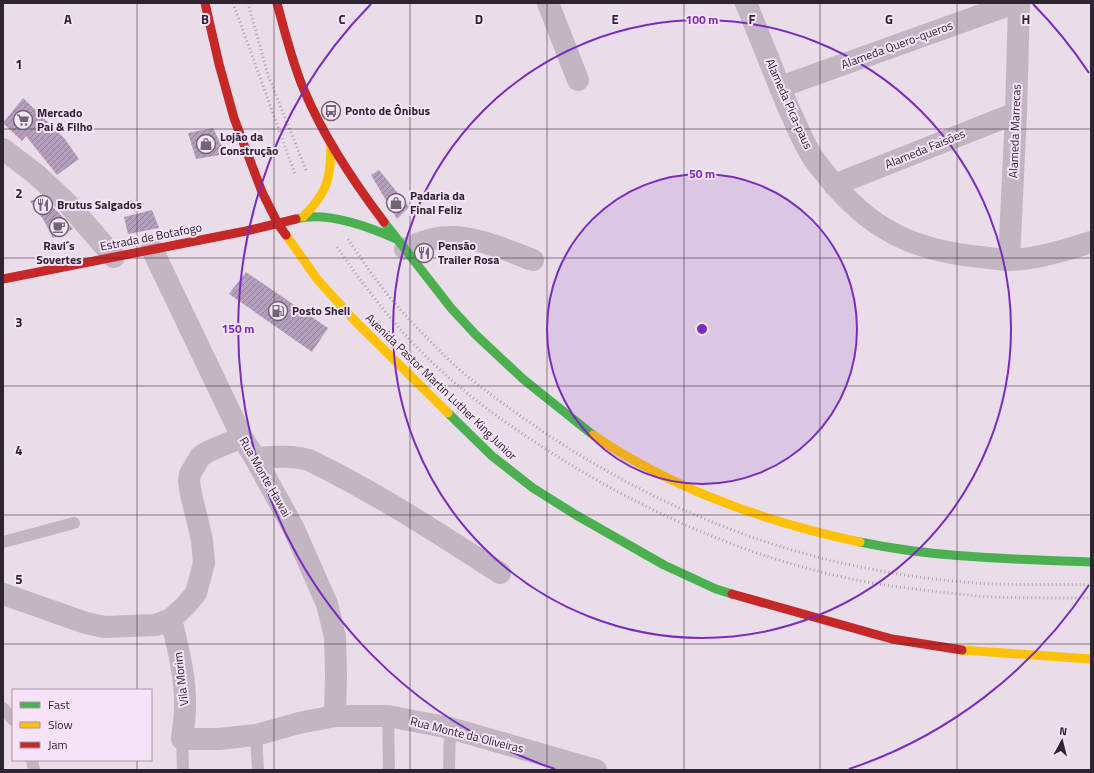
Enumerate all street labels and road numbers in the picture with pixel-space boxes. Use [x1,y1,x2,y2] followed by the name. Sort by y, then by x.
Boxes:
[838,15,956,74] street label: Alameda Quero-queros
[761,55,818,153] street label: Alameda Pica-paus
[1003,83,1026,178] street label: Alameda Marrecas
[882,124,968,173] street label: Alameda Faisões
[98,217,203,256] street label: Estrada de Botafogo
[361,309,522,465] street label: Avenida Pastor Martin Luther King Junior
[235,433,296,520] street label: Rua Monte Hawai
[168,651,193,707] street label: Vila Morim
[408,711,526,758] street label: Rua Monte da Oliveiras

